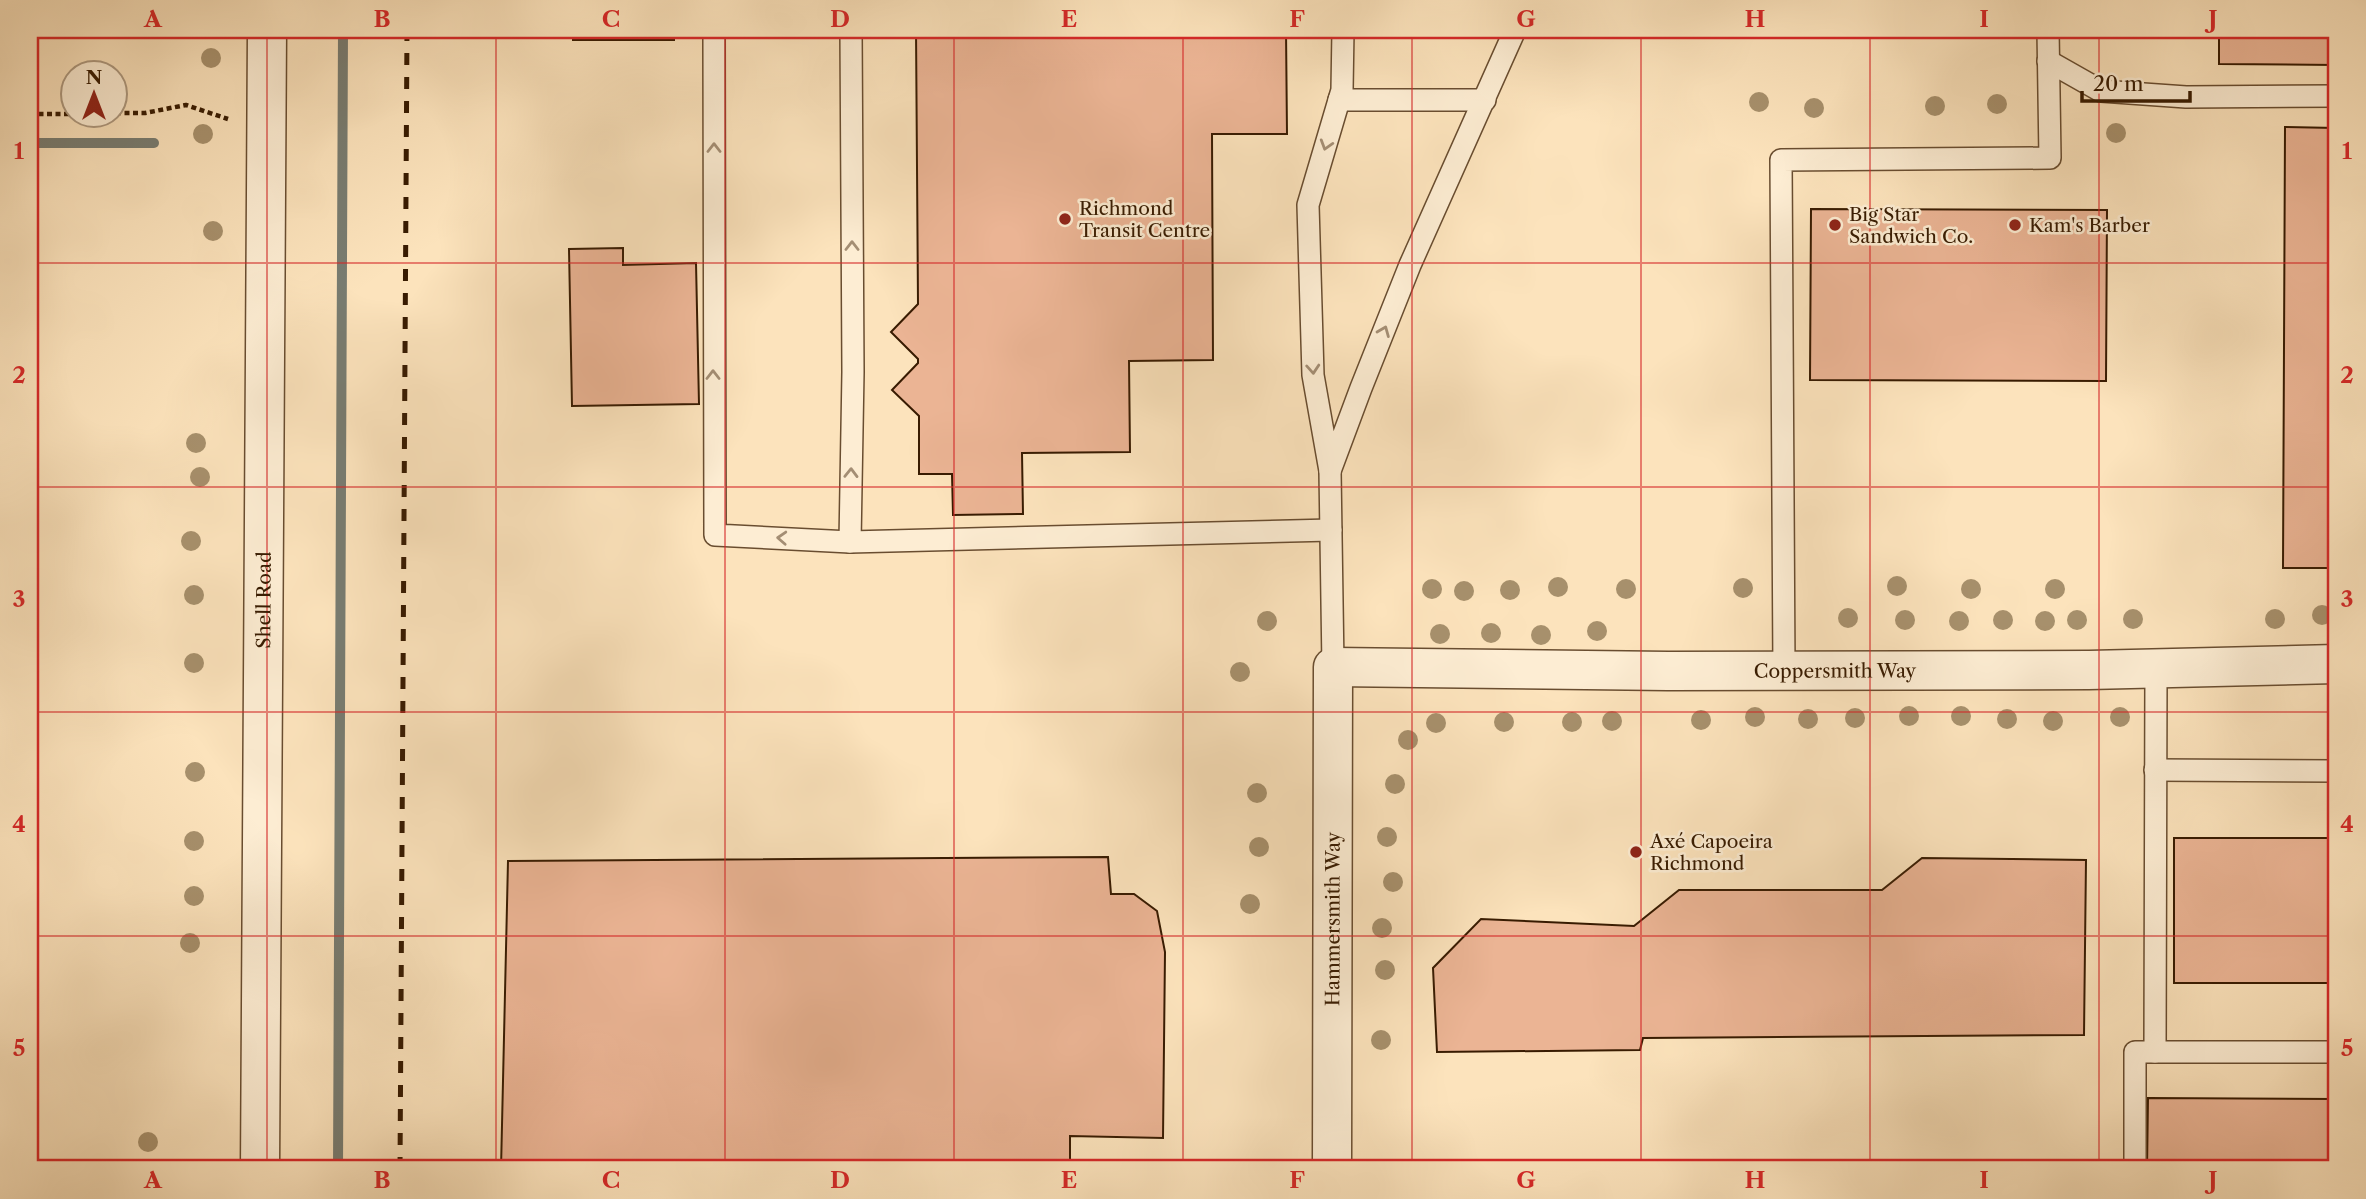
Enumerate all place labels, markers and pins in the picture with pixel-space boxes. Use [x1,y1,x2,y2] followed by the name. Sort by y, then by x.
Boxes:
[1079,197,1210,242] place label: Richmond Transit Centre
[1849,203,1973,248] place label: Big Star Sandwich Co.
[1057,211,1073,227] marker: Richmond Transit Centre
[2029,214,2150,237] place label: Kam's Barber
[1827,217,1843,233] marker: Big Star Sandwich Co.
[2007,217,2023,233] marker: Kam's Barber
[1649,830,1773,875] place label: Axé Capoeira Richmond
[1628,844,1644,860] marker: Axé Capoeira Richmond

